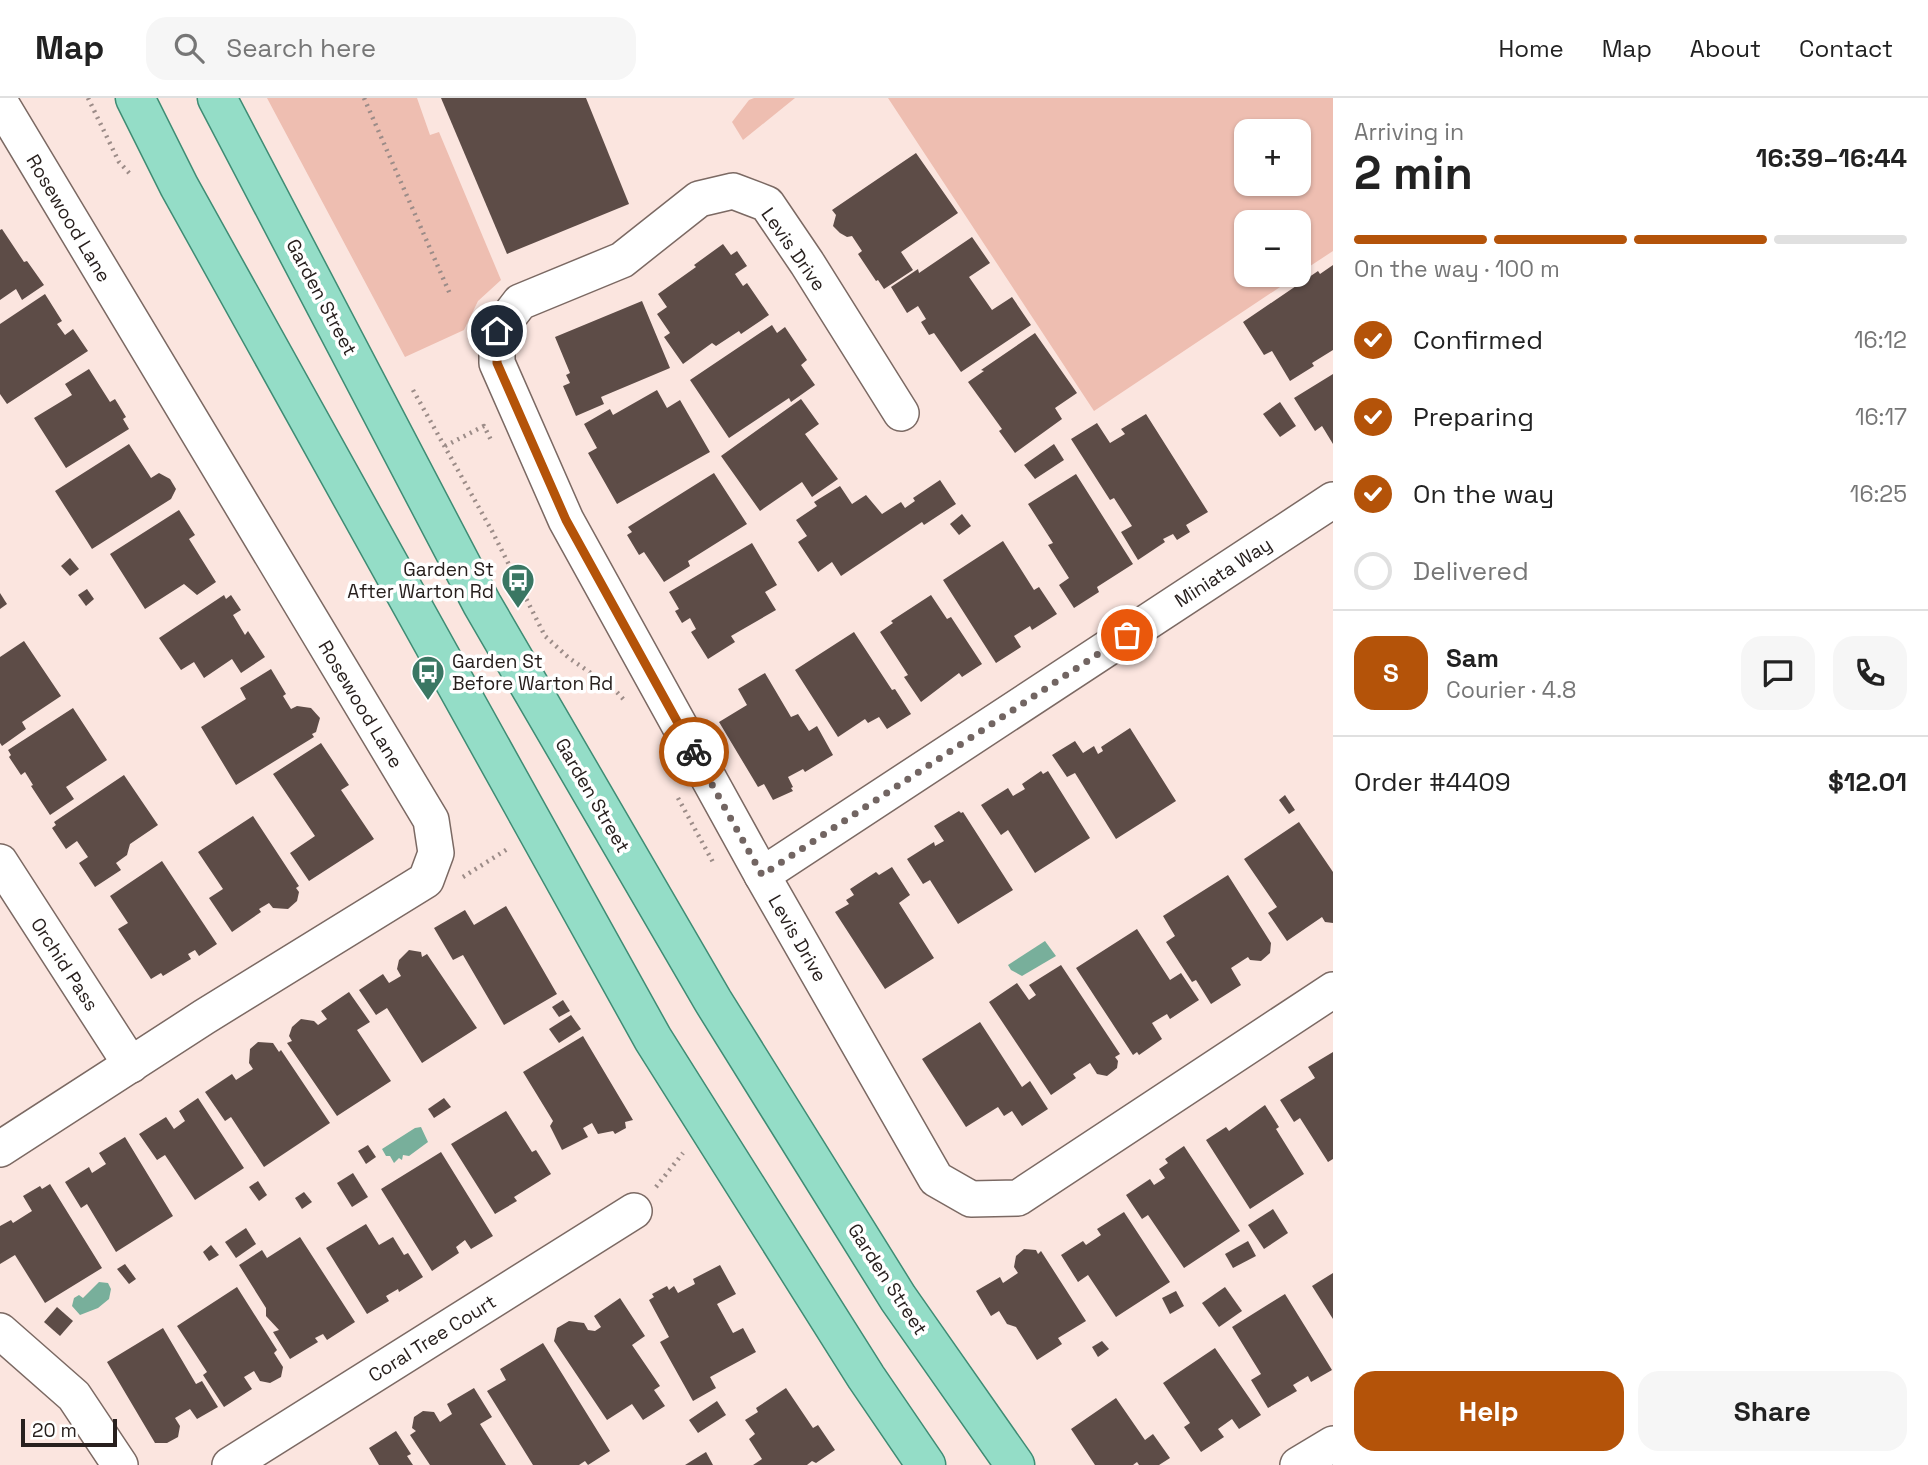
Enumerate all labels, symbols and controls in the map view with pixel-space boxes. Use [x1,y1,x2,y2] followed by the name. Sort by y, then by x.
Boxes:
[146,17,636,80] search box
[35,27,104,69] text: Map
[170,29,208,67] icon: search
[226,31,376,65] text: Search here
[1498,33,1564,64] text: Home
[1602,33,1652,64] text: Map
[1690,33,1761,64] text: About
[1799,33,1893,64] text: Contact
[1354,117,1464,147] text: Arriving in
[1234,119,1311,287] map controls
[1234,119,1311,196] button: +
[1756,141,1907,175] text: 16:39–16:44
[1354,144,1473,202] text: 2 min
[21,150,117,287] street label: Rosewood Lane
[756,203,832,296] street label: Levis Drive
[1234,210,1311,287] button: −
[280,235,363,360] street label: Garden Street
[1354,254,1560,284] text: On the way · 100 m
[467,301,527,361] pin
[478,312,516,350] icon: home
[1354,321,1392,359] icon: check
[1413,323,1543,357] text: Confirmed
[1854,325,1907,355] text: 16:12
[1354,398,1392,436] icon: check
[1413,400,1534,434] text: Preparing
[1855,402,1907,432] text: 16:17
[1354,475,1392,513] icon: check
[1413,477,1554,511] text: On the way
[1850,479,1907,509] text: 16:25
[1170,532,1277,613] street label: Miniata Way
[1413,554,1529,588] text: Delivered
[347,557,494,604] place label: Garden St After Warton Rd
[499,561,537,610] bus stop icon: Garden St After Warton Rd
[1097,605,1157,665] pin
[1108,616,1146,654] icon: bag
[313,636,409,773] street label: Rosewood Lane
[1741,636,1815,710] button: chat
[1833,636,1907,710] button: phone
[1446,641,1499,675] text: Sam
[452,649,613,696] place label: Garden St Before Warton Rd
[409,653,447,702] bus stop icon: Garden St Before Warton Rd
[1383,656,1399,690] text: S
[1446,675,1576,705] text: Courier · 4.8
[659,717,729,787] courier
[550,733,635,857] street label: Garden Street
[675,733,713,771] icon: bike
[1354,765,1511,799] text: Order #4409
[1828,765,1907,799] text: $12.01
[763,890,833,986] street label: Levis Drive
[25,913,104,1016] street label: Orchid Pass
[842,1219,933,1340] street label: Garden Street
[364,1289,501,1388] street label: Coral Tree Court
[1354,1371,1624,1451] button: Help
[1638,1371,1907,1451] button: Share
[21,1416,117,1448] scale bar
[32,1418,77,1443] text: 20 m

